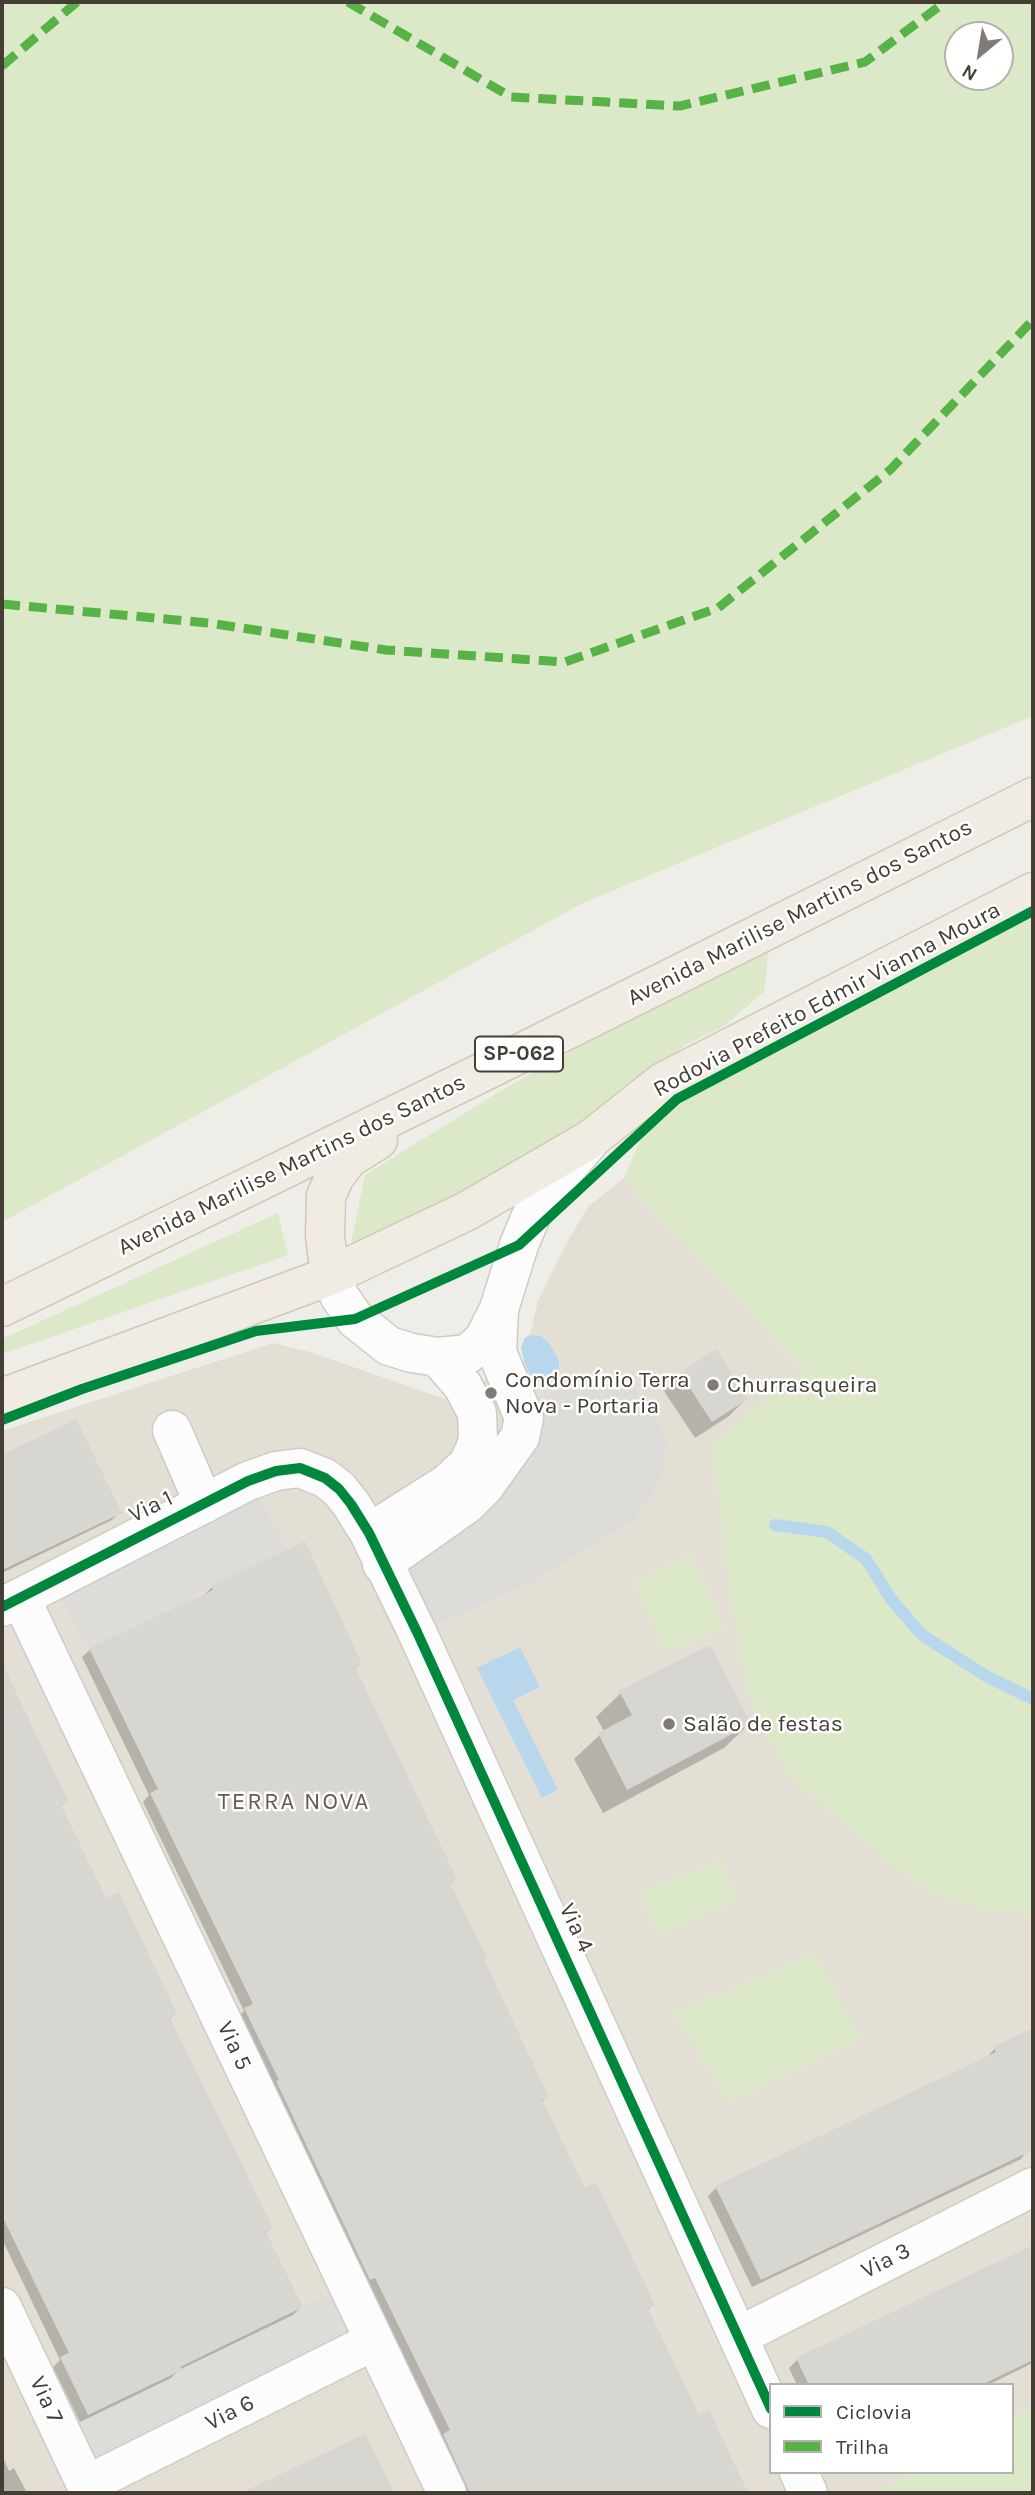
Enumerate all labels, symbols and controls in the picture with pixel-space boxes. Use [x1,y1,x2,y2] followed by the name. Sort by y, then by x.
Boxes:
[944,21,1014,91] north arrow
[958,60,981,85] text: N
[623,814,977,1012] street label: Avenida Marilise Martins dos Santos
[649,896,1005,1104] street label: Rodovia Prefeito Edmir Vianna Moura
[475,1036,563,1072] road number: SP-062
[114,1069,470,1261] street label: Avenida Marilise Martins dos Santos
[505,1366,690,1420] place label: Condomínio Terra Nova - Portaria
[727,1371,877,1399] place label: Churrasqueira
[705,1377,721,1393] marker: Churrasqueira
[483,1385,499,1401] marker: Condomínio Terra Nova - Portaria
[124,1485,178,1529] street label: Via 1
[683,1710,843,1738] place label: Salão de festas
[661,1716,677,1732] marker: Salão de festas
[219,1788,369,1816] district label: TERRA NOVA
[553,1899,599,1957] street label: Via 4
[211,2017,257,2075] street label: Via 5
[857,2237,915,2285] street label: Via 3
[23,2372,69,2428] street label: Via 7
[769,2383,1014,2474] legend
[201,2389,259,2437] street label: Via 6
[836,2400,912,2424] text: Ciclovia
[836,2435,889,2459] text: Trilha

